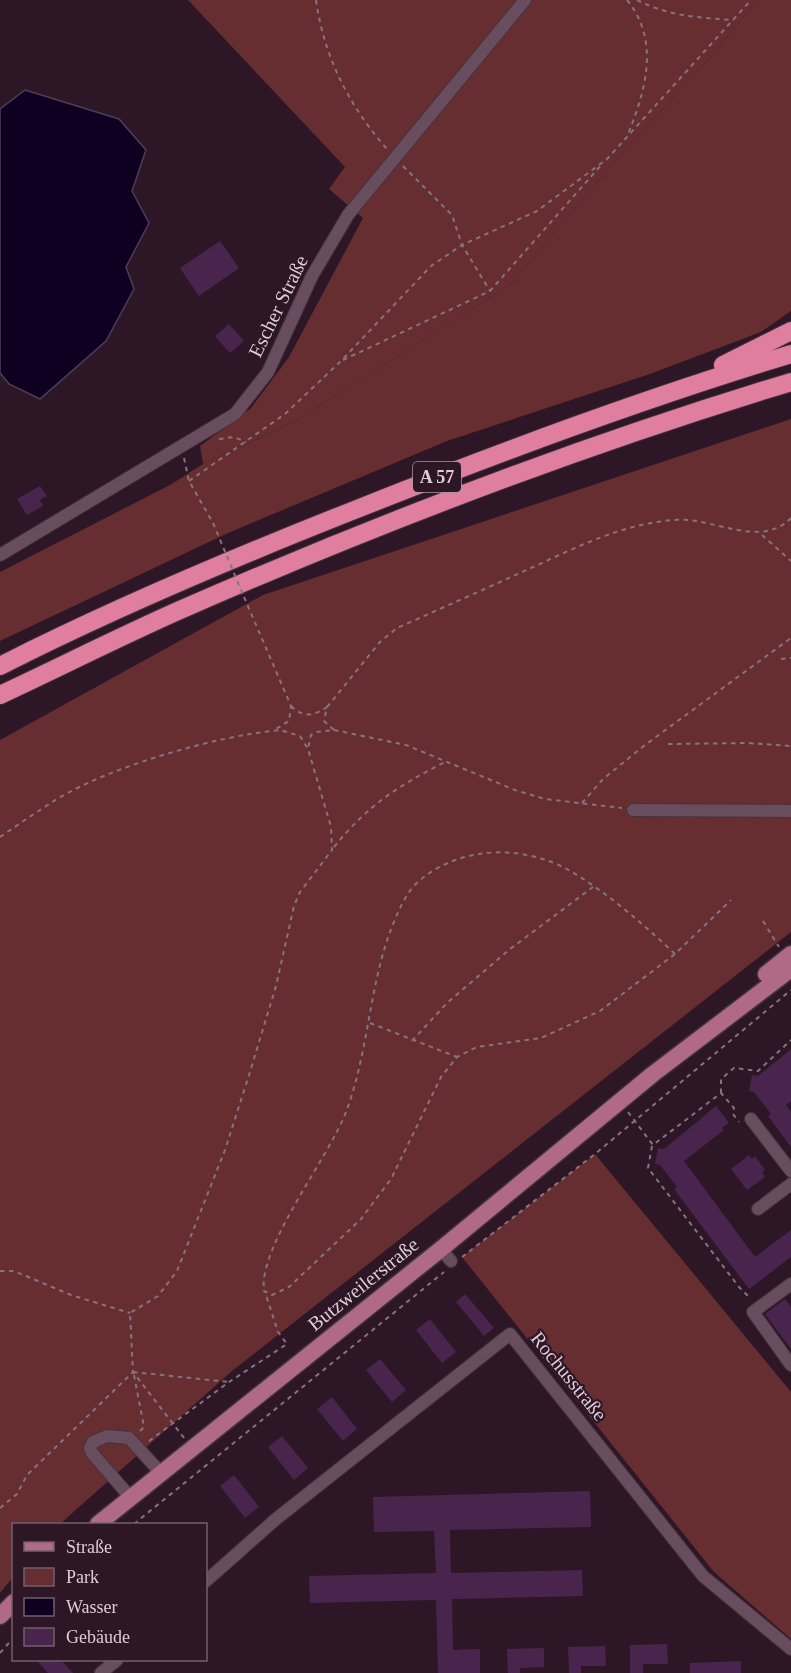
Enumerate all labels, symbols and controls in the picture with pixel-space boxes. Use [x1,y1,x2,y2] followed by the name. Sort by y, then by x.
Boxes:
[244,251,312,360] street label: Escher Straße
[413,462,461,492] road number: A 57
[303,1233,423,1335] street label: Butzweilerstraße
[527,1327,612,1425] street label: Rochusstraße
[12,1523,207,1661] legend
[66,1537,112,1557] text: Straße
[66,1567,99,1587] text: Park
[66,1597,118,1617] text: Wasser
[66,1627,130,1647] text: Gebäude

